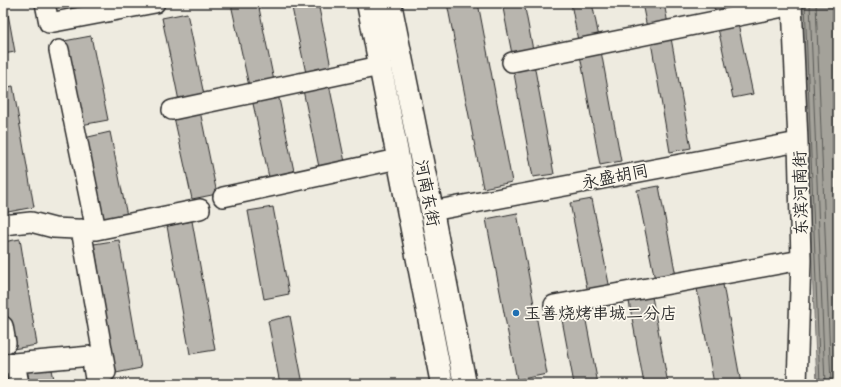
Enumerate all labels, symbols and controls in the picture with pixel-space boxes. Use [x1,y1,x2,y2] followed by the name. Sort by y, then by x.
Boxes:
[788,150,815,236] street label: 东滨河南街
[408,158,445,229] street label: 河南东街
[580,159,651,196] street label: 永盛胡同
[524,302,677,327] place label: 玉善烧烤串城二分店
[511,308,521,318] marker: 玉善烧烤串城二分店

